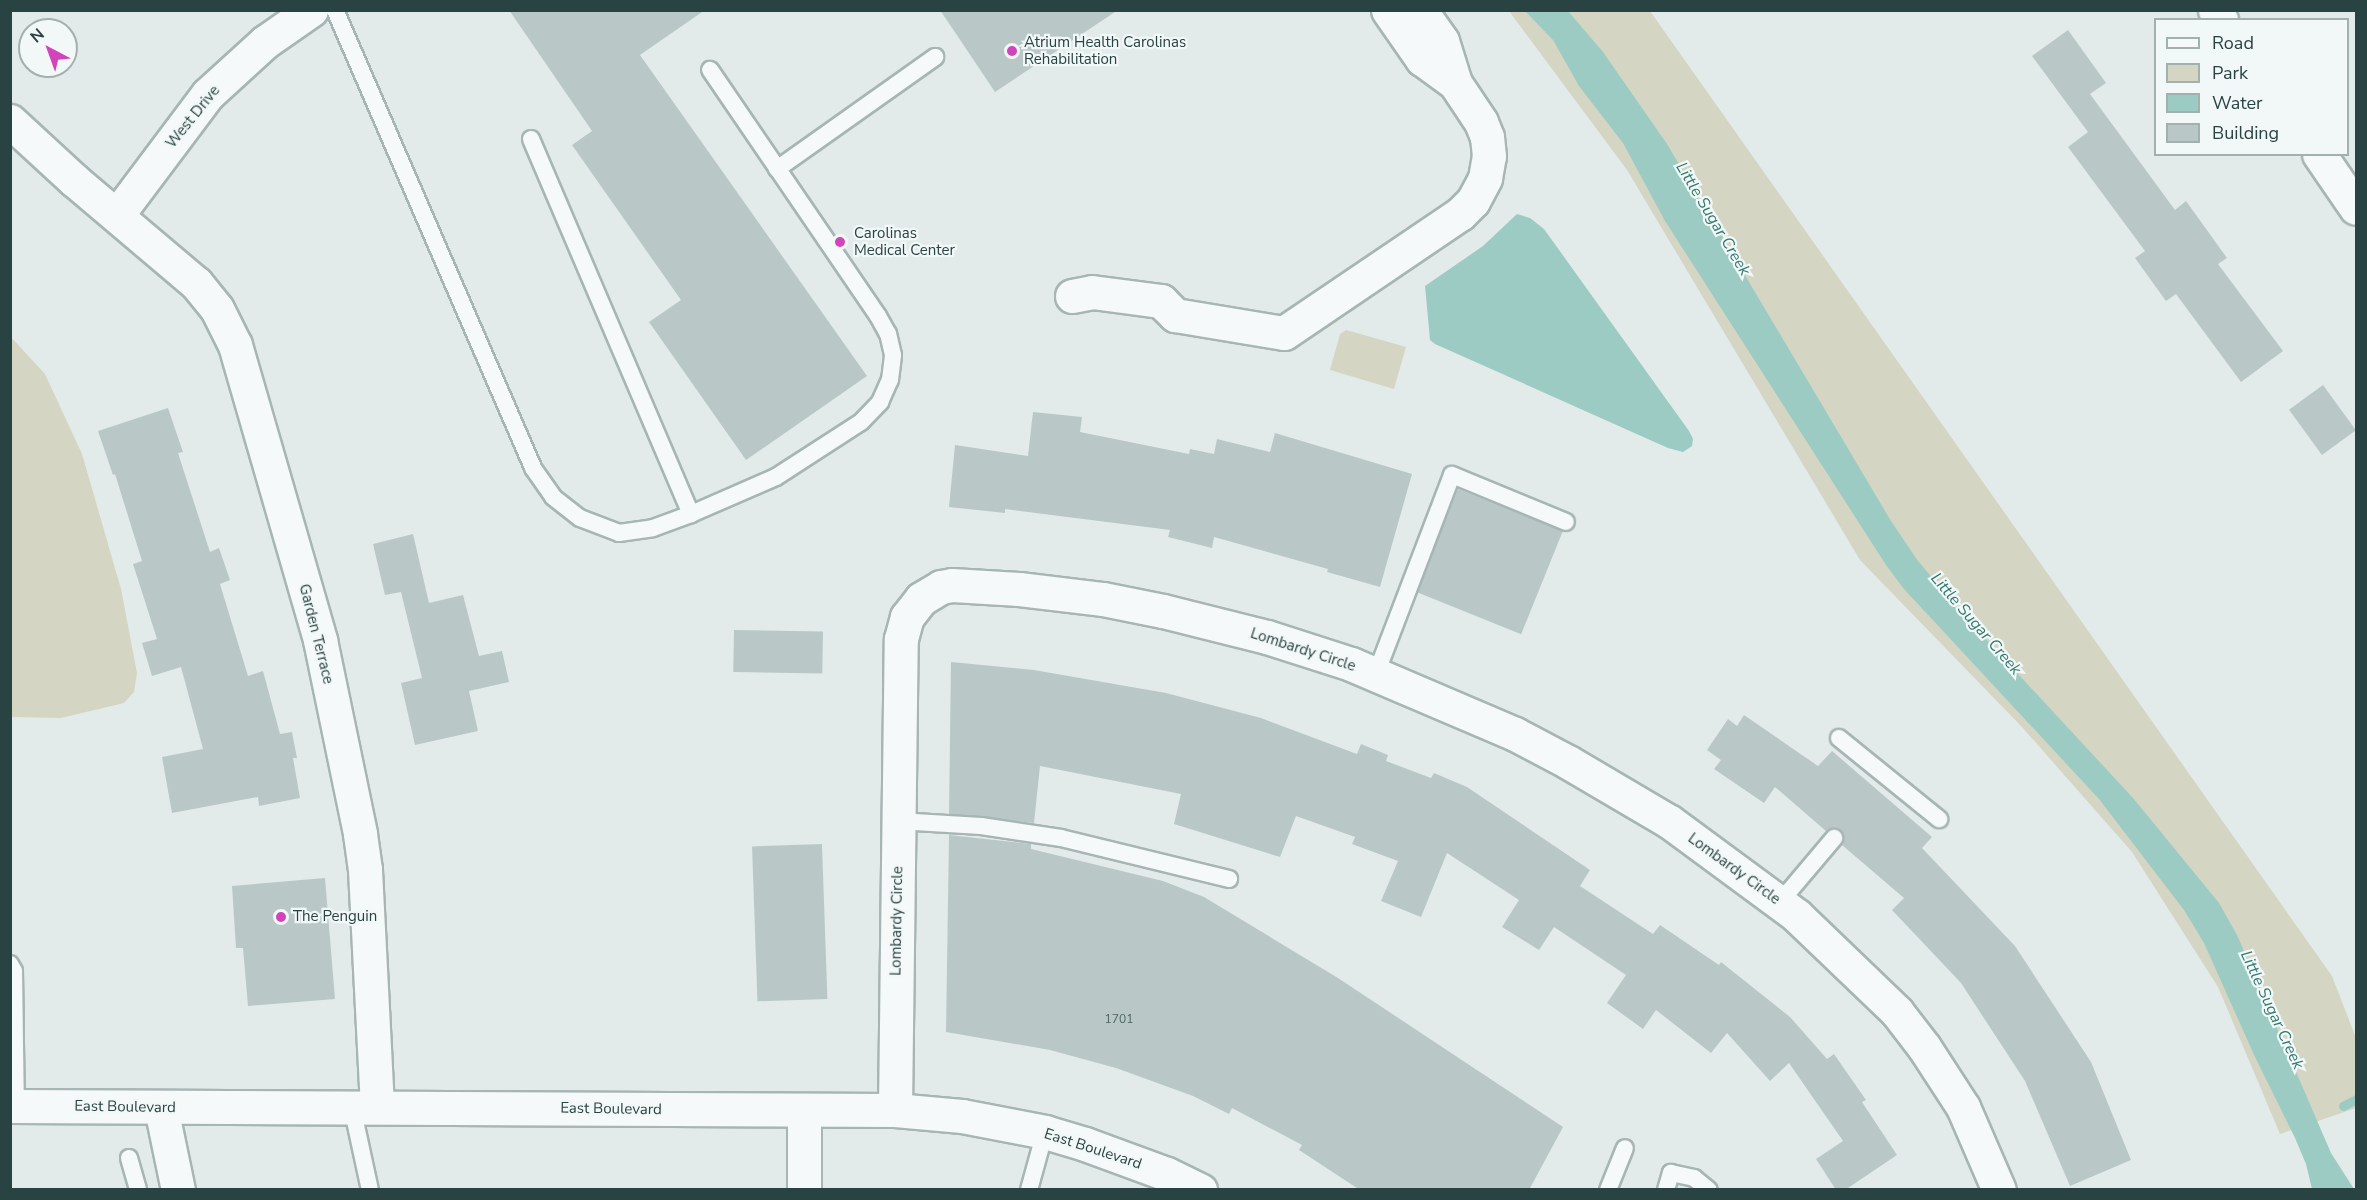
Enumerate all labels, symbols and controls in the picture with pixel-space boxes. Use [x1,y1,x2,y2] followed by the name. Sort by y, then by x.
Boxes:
[18,18,78,78] north arrow
[2154,18,2349,156] legend
[26,24,49,48] text: N
[2212,31,2254,55] text: Road
[1024,33,1186,68] place label: Atrium Health Carolinas Rehabilitation
[1005,44,1019,58] marker: Atrium Health Carolinas Rehabilitation
[2212,61,2248,85] text: Park
[162,82,224,152] street label: West Drive
[2212,91,2263,115] text: Water
[2212,121,2279,145] text: Building
[1672,159,1754,279] water label: Little Sugar Creek
[854,224,955,259] place label: Carolinas Medical Center
[831,233,849,251] marker: Carolinas Medical Center
[1927,569,2025,679] water label: Little Sugar Creek
[295,582,337,686] street label: Garden Terrace
[1248,624,1358,676] street label: Lombardy Circle
[1684,829,1784,909] street label: Lombardy Circle
[887,866,907,976] street label: Lombardy Circle
[293,908,377,926] place label: The Penguin
[274,910,288,924] marker: The Penguin
[2236,948,2308,1072] water label: Little Sugar Creek
[1105,1013,1133,1027] house number: 1701
[74,1097,176,1117] street label: East Boulevard
[560,1099,662,1119] street label: East Boulevard
[1042,1125,1144,1173] street label: East Boulevard

